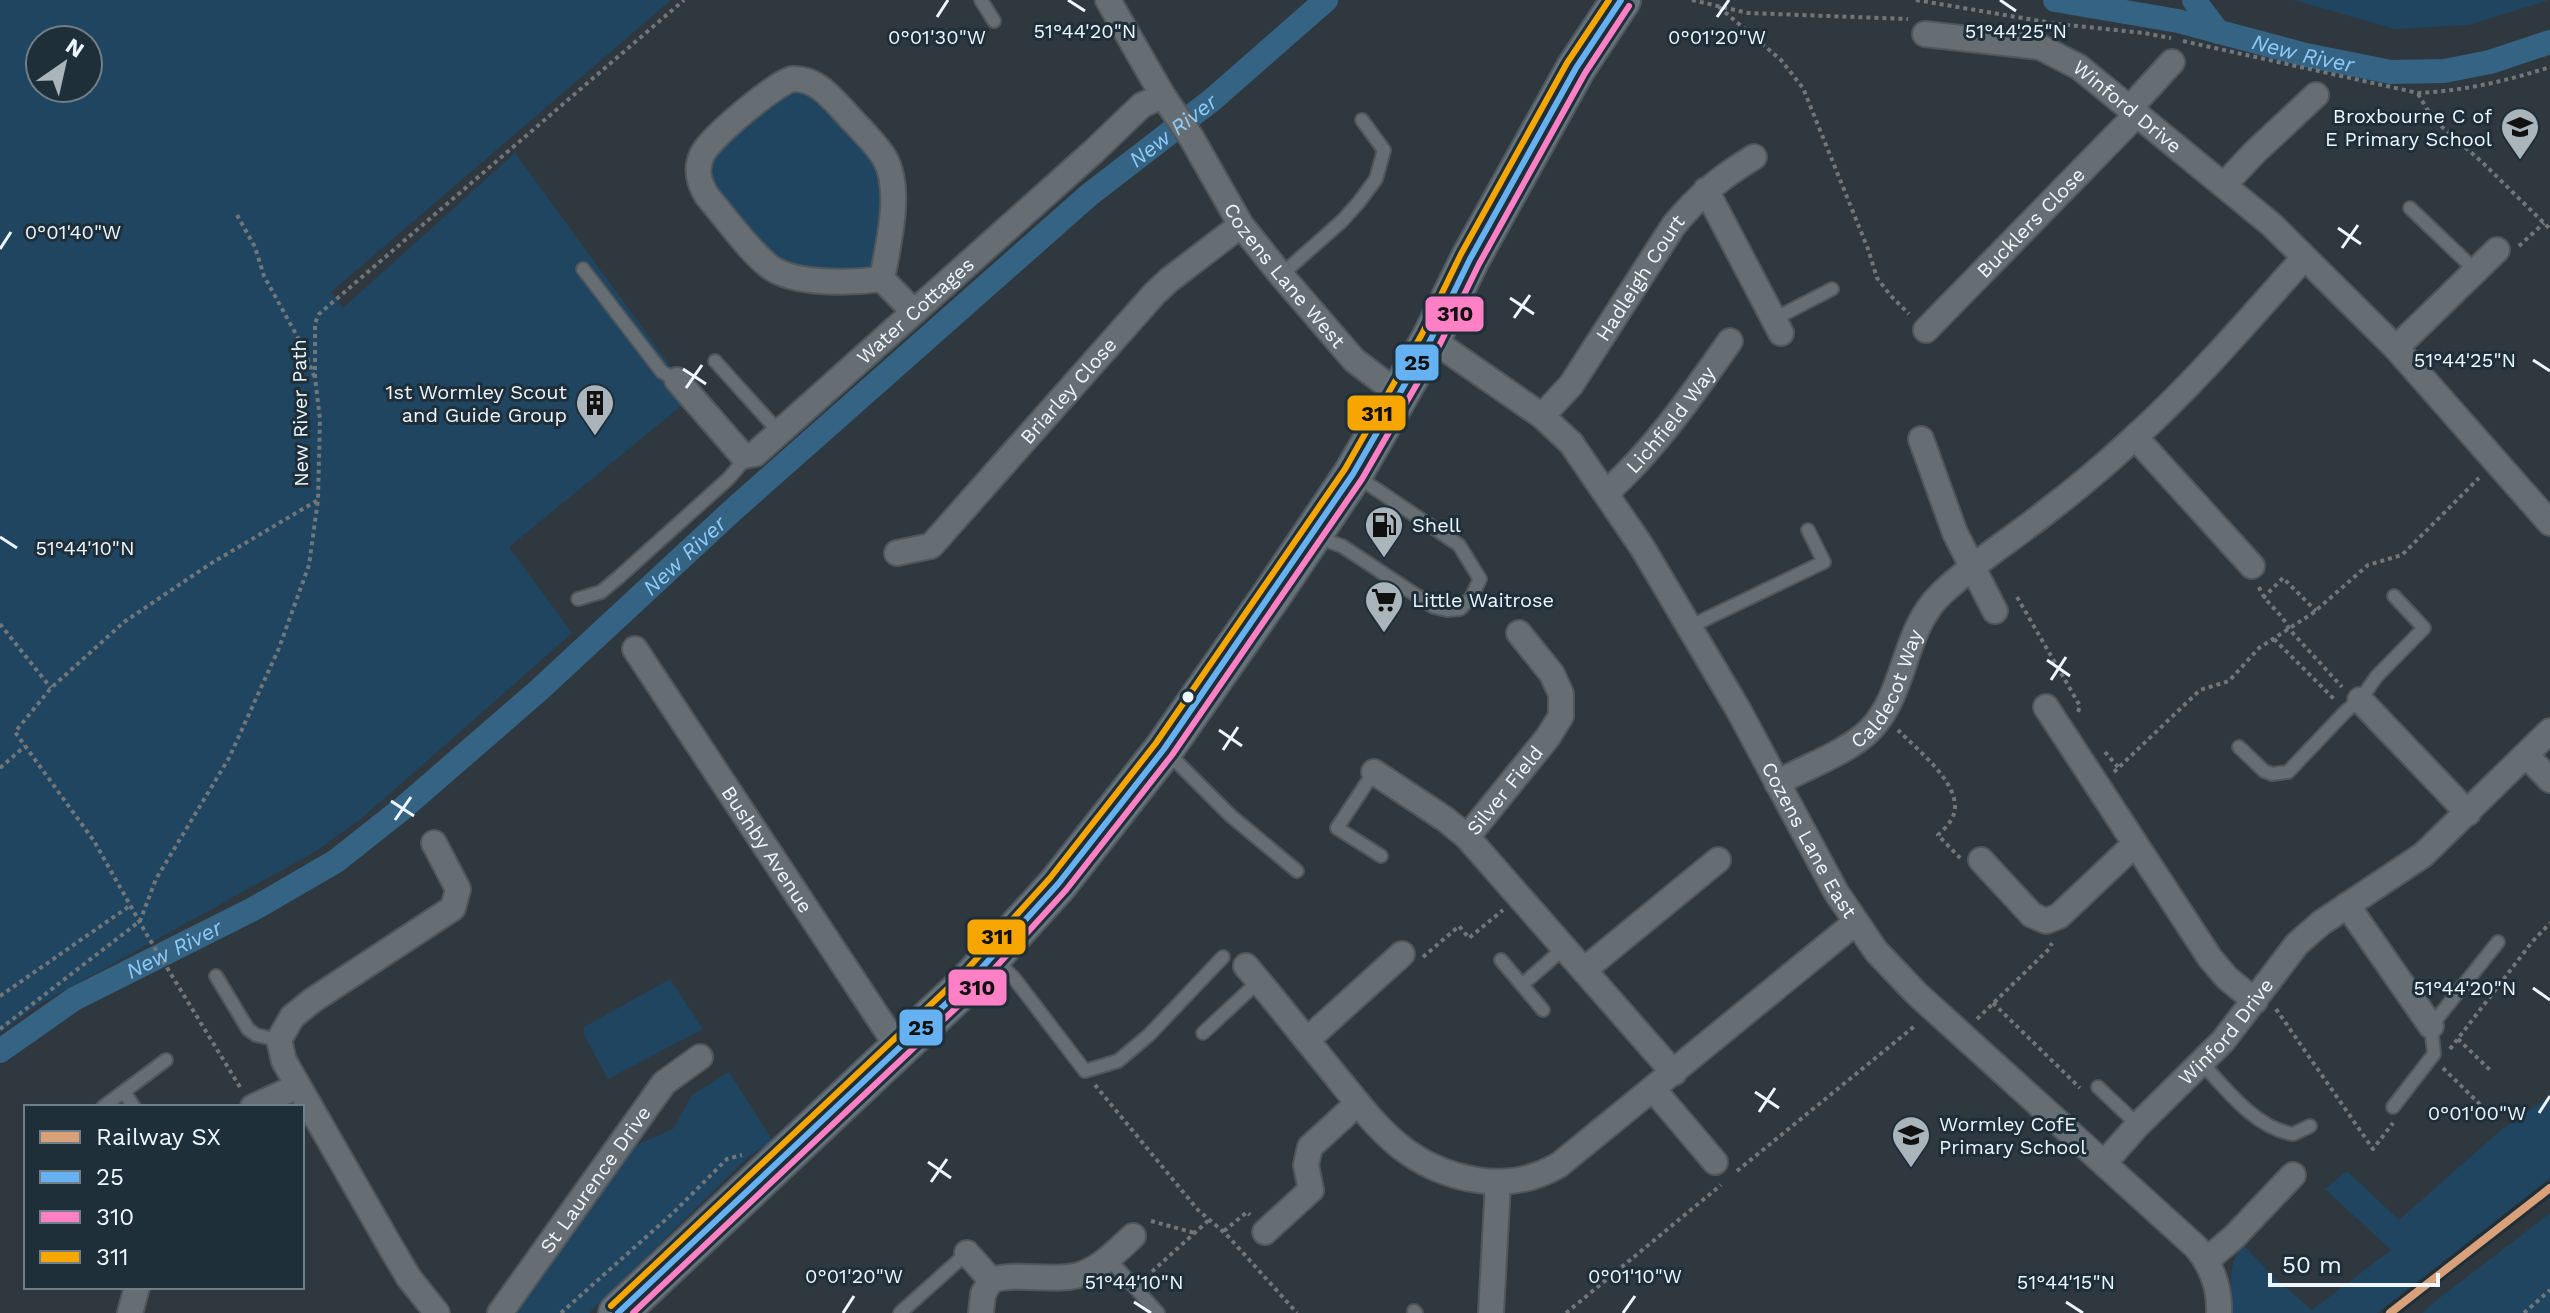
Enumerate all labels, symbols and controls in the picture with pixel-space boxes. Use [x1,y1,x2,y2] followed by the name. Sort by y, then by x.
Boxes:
[1033,19,1137,43] text: 51°44'20"N
[1965,19,2067,43] text: 51°44'25"N
[24,24,104,104] north arrow
[888,25,986,49] text: 0°01'30"W
[1668,25,1766,49] text: 0°01'20"W
[2249,29,2358,77] water label: New River
[61,33,89,63] text: N
[2068,55,2187,158] street label: Winford Drive
[1124,88,1223,172] water label: New River
[2325,104,2492,151] place label: Broxbourne C of E Primary School
[2499,106,2541,161] school or university icon: Broxbourne C of E Primary School
[1972,163,2090,283] street label: Bucklers Close
[1219,199,1351,353] street label: Cozens Lane West
[1591,209,1690,345] street label: Hadleigh Court
[25,220,121,244] text: 0°01'40"W
[852,252,979,369] street label: Water Cottages
[1424,295,1485,333] line badge: 310
[1437,301,1473,326] text: 310
[1015,333,1122,449] street label: Briarley Close
[287,339,313,487] street label: New River Path
[1394,343,1440,382] line badge: 25
[2414,348,2516,372] text: 51°44'25"N
[1404,350,1430,375] text: 25
[1621,361,1721,478] street label: Lichfield Way
[386,380,568,427] place label: 1st Wormley Scout and Guide Group
[574,382,616,437] building icon: 1st Wormley Scout and Guide Group
[1346,394,1407,432] line badge: 311
[1361,401,1393,426] text: 311
[1363,504,1405,559] fuel station icon: Shell
[637,510,732,600] water label: New River
[1412,513,1461,537] place label: Shell
[35,536,135,560] text: 51°44'10"N
[1363,579,1405,634] supermarket icon: Little Waitrose
[1412,588,1554,612] place label: Little Waitrose
[1846,625,1928,753] street label: Caldecot Way
[1180,689,1196,705] unlabelled marker
[1461,741,1548,840] street label: Silver Field
[1757,758,1862,923] street label: Cozens Lane East
[717,781,818,917] street label: Bushby Avenue
[121,914,227,983] water label: New River
[966,918,1027,956] line badge: 311
[981,924,1013,949] text: 311
[947,968,1008,1007] line badge: 310
[2173,974,2278,1090] street label: Winford Drive
[959,975,995,1000] text: 310
[2413,976,2517,1000] text: 51°44'20"N
[898,1008,944,1047] line badge: 25
[908,1015,934,1040] text: 25
[535,1101,656,1258] street label: St Laurence Drive
[2428,1101,2526,1125] text: 0°01'00"W
[24,1105,304,1289] legend
[1939,1112,2086,1159] place label: Wormley CofE Primary School
[1890,1114,1932,1169] school or university icon: Wormley CofE Primary School
[96,1123,221,1151] text: Railway SX
[96,1163,124,1191] text: 25
[96,1203,134,1231] text: 310
[2270,1237,2438,1287] scale bar
[96,1243,129,1271] text: 311
[2282,1251,2342,1279] text: 50 m
[805,1264,903,1288] text: 0°01'20"W
[1588,1264,1682,1288] text: 0°01'10"W
[1084,1270,1184,1294] text: 51°44'10"N
[2017,1270,2115,1294] text: 51°44'15"N

